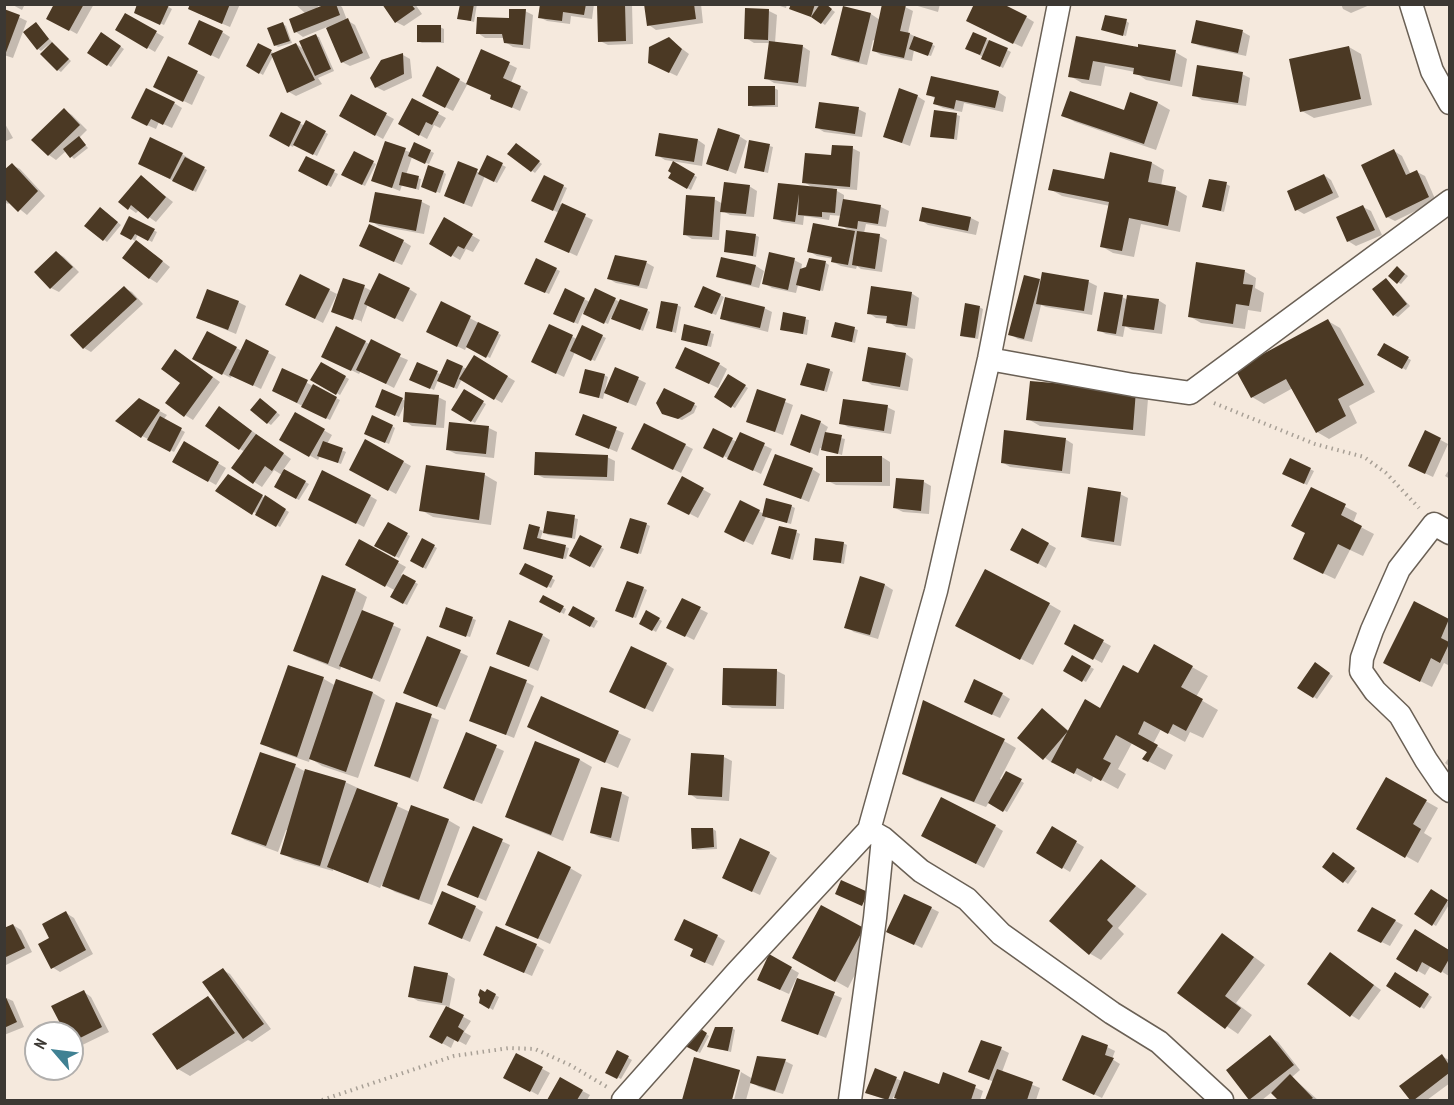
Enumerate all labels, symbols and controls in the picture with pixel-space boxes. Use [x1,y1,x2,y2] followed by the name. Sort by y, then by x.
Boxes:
[24,1021,84,1081] north arrow
[29,1035,51,1052] text: N

